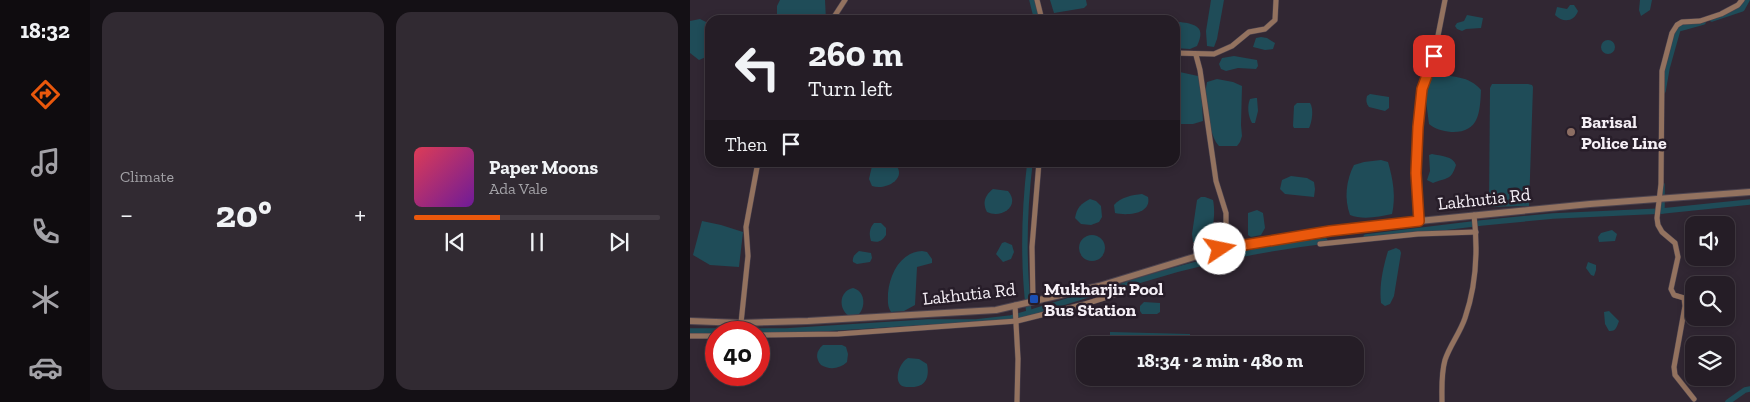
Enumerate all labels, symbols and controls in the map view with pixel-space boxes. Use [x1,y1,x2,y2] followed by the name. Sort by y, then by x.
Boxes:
[20,17,70,44] text: 18:32
[808,33,903,75] text: 260 m
[725,35,790,100] icon: left
[1413,35,1455,77] pin
[1420,42,1448,70] icon: arrive
[808,75,892,102] text: Turn left
[28,77,63,112] icon: directions
[1581,111,1667,154] place label: Barisal Police Line
[1565,126,1577,138] marker: Barisal Police Line
[777,130,805,158] icon: arrive
[725,133,767,156] text: Then
[28,145,63,180] icon: music
[489,156,598,179] text: Paper Moons
[120,167,174,186] text: Climate
[489,179,548,198] text: Ada Vale
[1436,183,1532,215] street label: Lakhutia Rd
[216,191,272,237] text: 20°
[120,198,133,231] text: −
[354,198,366,231] text: +
[28,214,63,249] icon: phone
[1685,216,1735,386] map controls
[1685,216,1735,266] button: sound
[1193,222,1245,274] position arrow
[441,228,469,256] icon: previous
[523,228,551,256] icon: pause
[605,228,633,256] icon: next
[1685,276,1735,326] button: search
[921,278,1017,310] street label: Lakhutia Rd
[1044,278,1163,321] place label: Mukharjir Pool Bus Station
[28,282,63,317] icon: climate
[1028,293,1040,305] marker: Mukharjir Pool Bus Station
[705,321,770,386] speed limit sign: 40
[1685,336,1735,386] button: layers
[1137,349,1303,372] text: 18:34 · 2 min · 480 m
[28,350,63,385] icon: car

